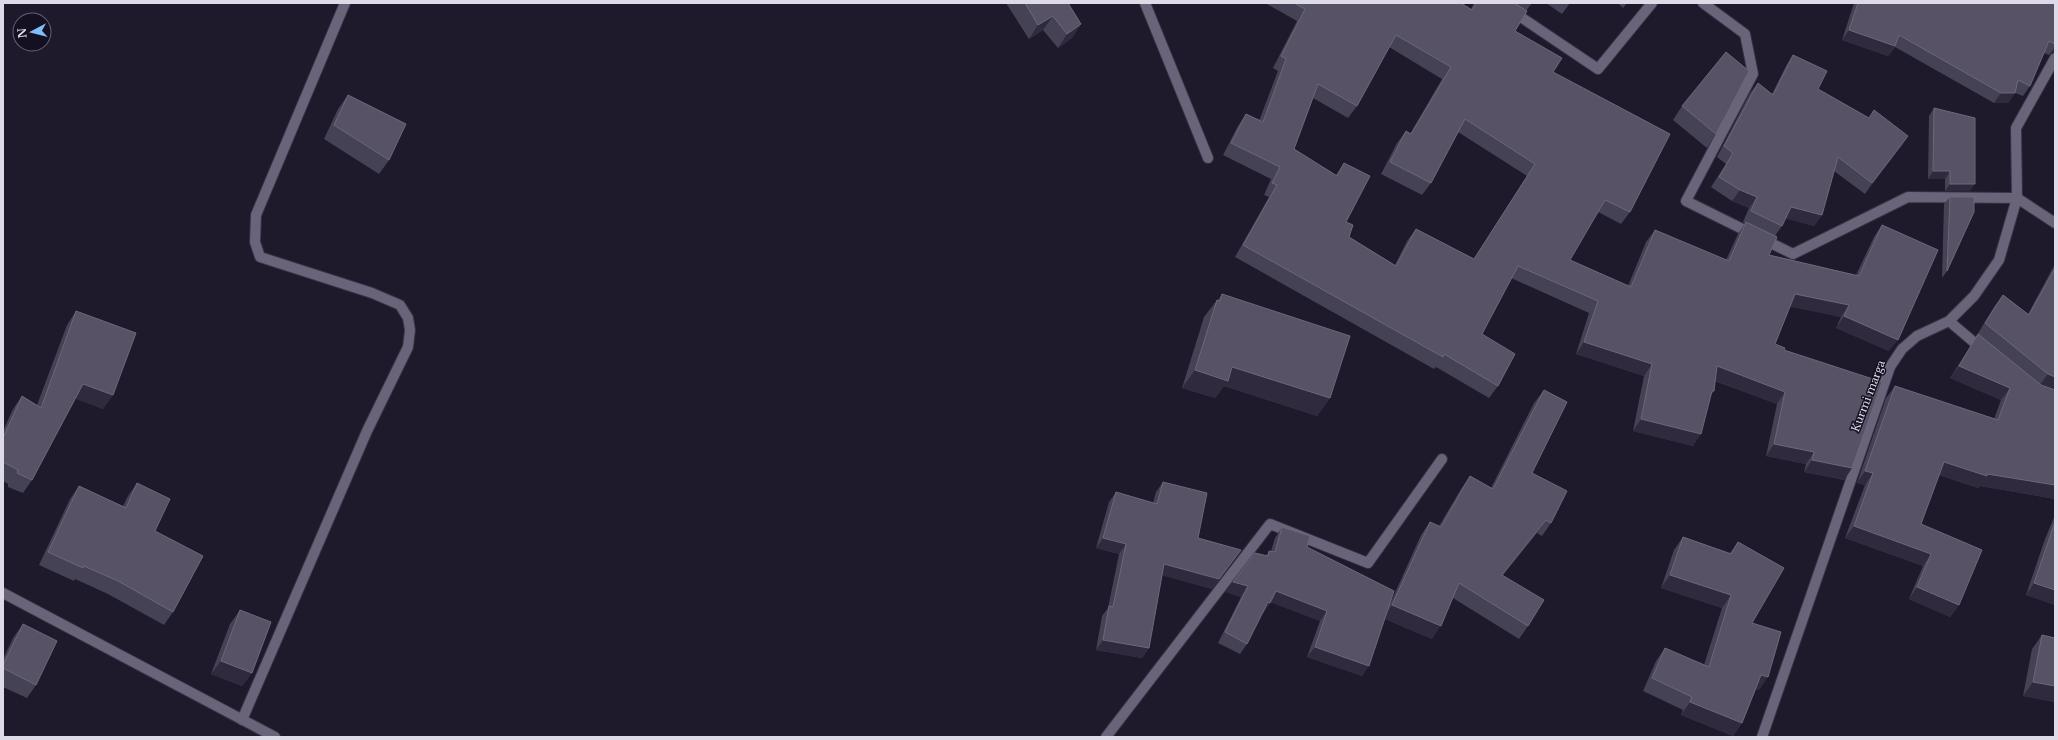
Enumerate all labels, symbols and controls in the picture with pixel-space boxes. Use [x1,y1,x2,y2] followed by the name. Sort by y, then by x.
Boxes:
[12,12,52,52] north arrow
[14,27,30,39] text: N
[1848,357,1888,434] street label: Kurmi marga

